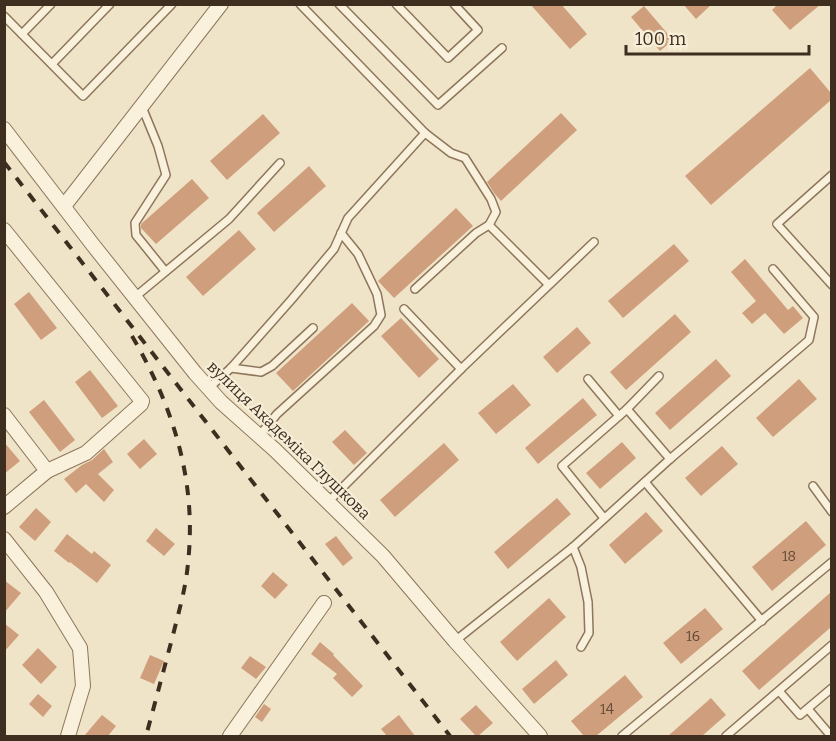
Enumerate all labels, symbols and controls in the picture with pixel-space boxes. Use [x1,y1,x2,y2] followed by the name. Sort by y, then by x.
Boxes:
[626,18,809,56] scale bar
[635,28,686,50] text: 100 m
[203,357,375,523] street label: вулиця Академіка Глушкова
[782,548,796,565] house number: 18
[686,628,700,645] house number: 16
[600,701,614,718] house number: 14

